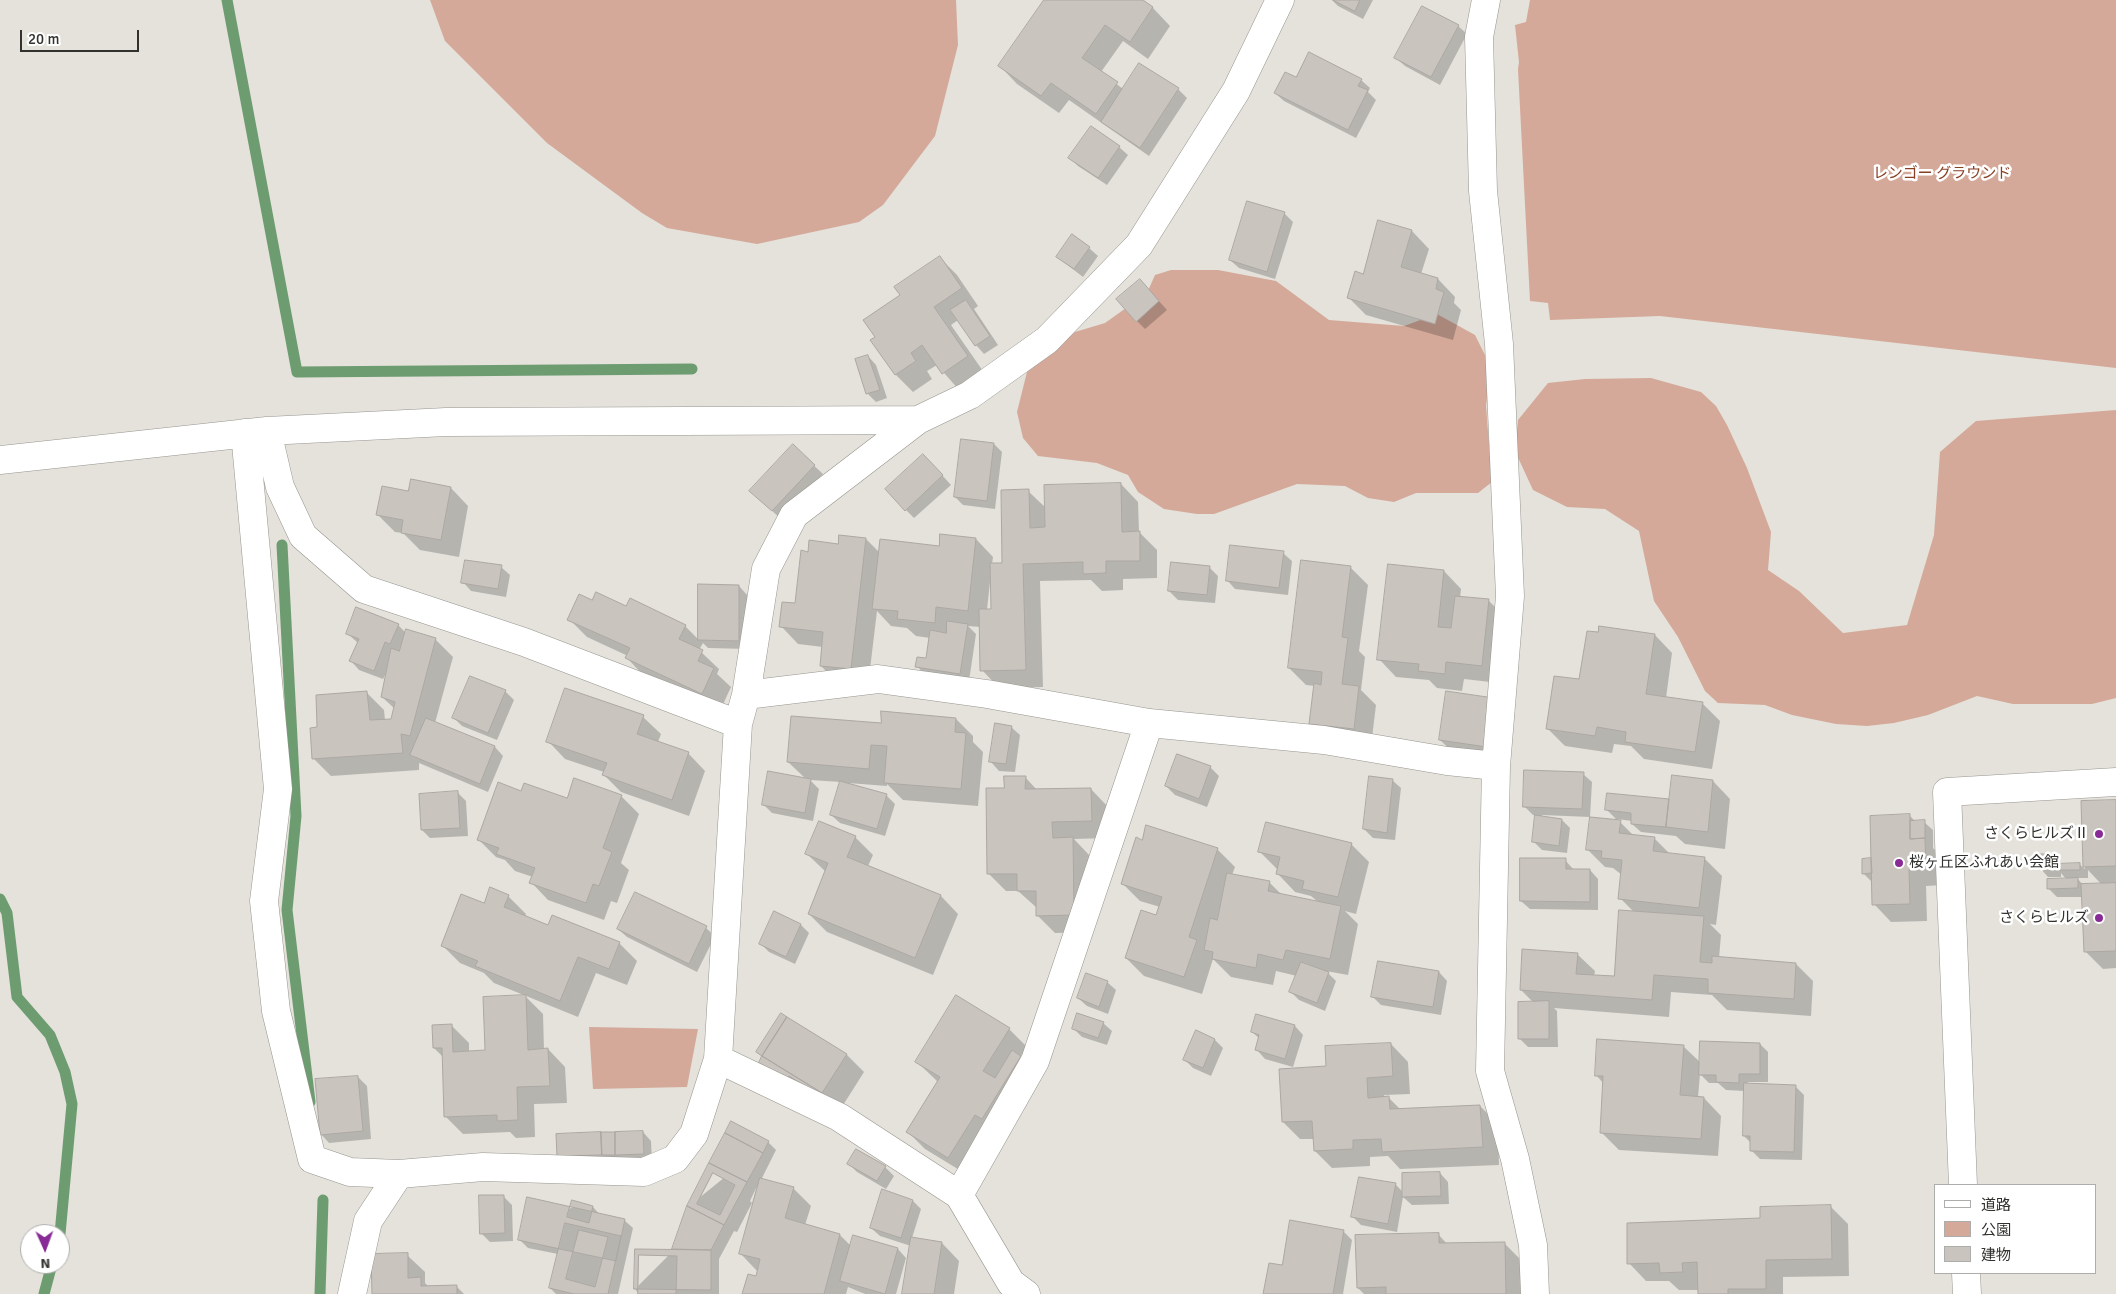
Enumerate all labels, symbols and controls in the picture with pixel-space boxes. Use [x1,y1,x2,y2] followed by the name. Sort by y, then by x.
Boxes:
[22,20,141,52] scale bar
[28,30,59,48] text: 20 m
[1873,165,2011,183] park label: レンゴー グラウンド
[1984,825,2089,843] place label: さくらヒルズⅡ
[2093,828,2105,840] marker: さくらヒルズⅡ
[1909,854,2059,872] place label: 桜ヶ丘区ふれあい会館
[1893,857,1905,869] marker: 桜ヶ丘区ふれあい会館
[1999,909,2089,927] place label: さくらヒルズ
[2093,912,2105,924] marker: さくらヒルズ
[1934,1184,2096,1274] legend
[1981,1196,2011,1214] text: 道路
[1981,1221,2011,1239] text: 公園
[20,1224,70,1274] north arrow
[1981,1246,2011,1264] text: 建物
[40,1255,51,1272] text: N

